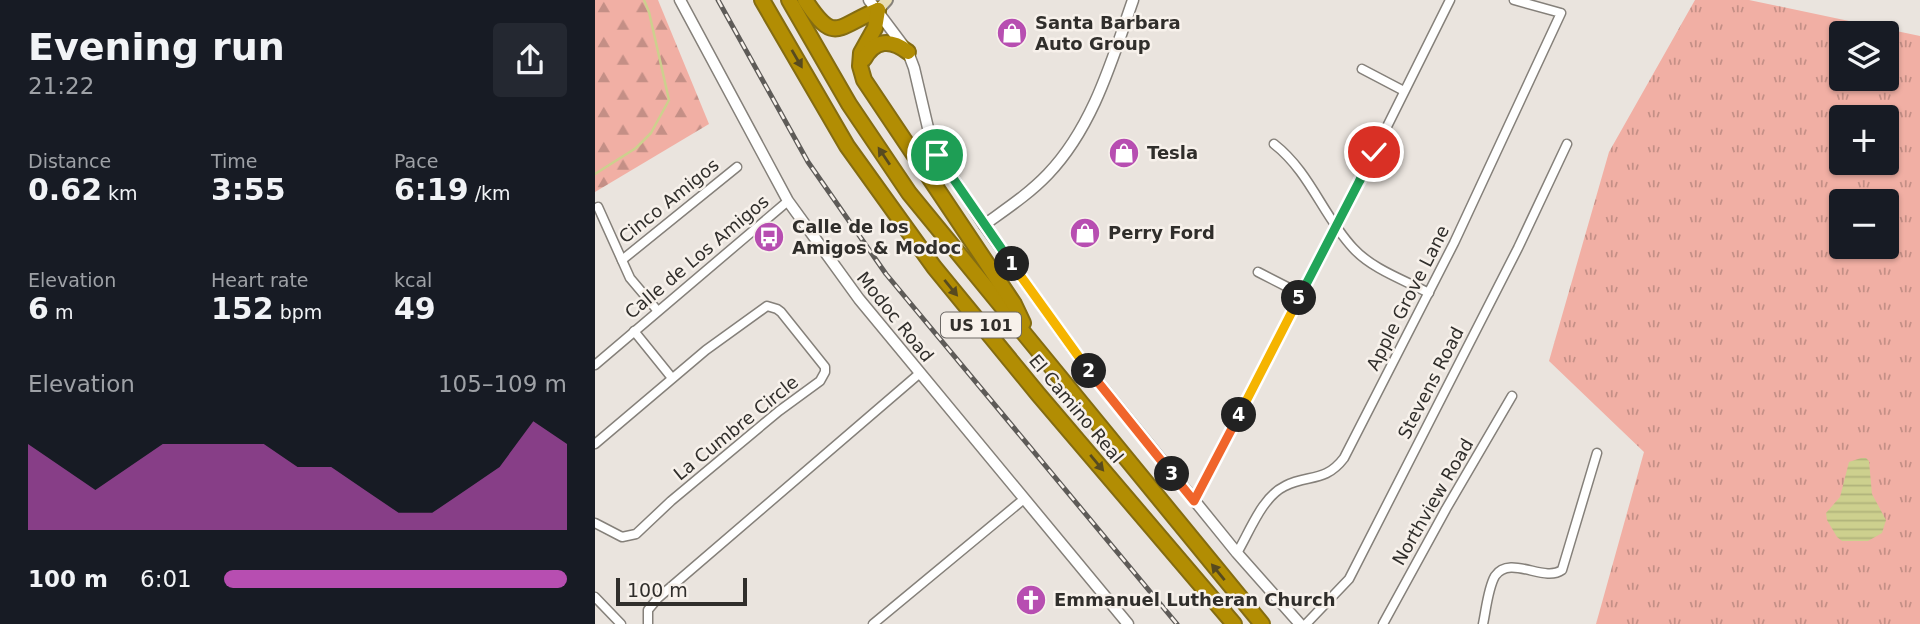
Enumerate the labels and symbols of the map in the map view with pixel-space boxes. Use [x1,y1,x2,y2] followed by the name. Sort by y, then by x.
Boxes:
[1035,12,1181,54] place label: Santa Barbara Auto Group
[995,16,1029,50] shop icon: Santa Barbara Auto Group
[790,49,802,69] one-way arrow
[1344,122,1404,182] pin
[907,125,967,185] pin
[1107,136,1141,170] shop icon: Tesla
[1147,142,1198,163] place label: Tesla
[878,147,891,166] one-way arrow
[615,154,723,247] street label: Cinco Amigos
[621,190,773,323] street label: Calle de Los Amigos
[792,216,961,258] place label: Calle de los Amigos & Modoc
[1068,216,1102,250] shop icon: Perry Ford
[752,220,786,254] bus stop icon: Calle de los Amigos & Modoc
[1108,222,1215,243] place label: Perry Ford
[1362,222,1453,374] street label: Apple Grove Lane
[995,246,1029,282] pin: 1
[853,267,938,366] street label: Modoc Road
[943,280,958,297] one-way arrow
[1281,280,1317,316] pin: 5
[941,312,1021,338] road number: US 101
[1393,323,1468,442] street label: Stevens Road
[1025,350,1128,467] street label: El Camino Real
[1071,354,1107,388] pin: 2
[669,371,802,484] street label: La Cumbre Circle
[1221,398,1257,432] pin: 4
[1388,435,1477,569] street label: Northview Road
[1089,454,1104,471] one-way arrow
[1155,456,1189,491] pin: 3
[1211,563,1226,580] one-way arrow
[616,575,747,607] scale bar
[1014,583,1048,617] church icon: Emmanuel Lutheran Church
[1054,589,1335,610] place label: Emmanuel Lutheran Church

